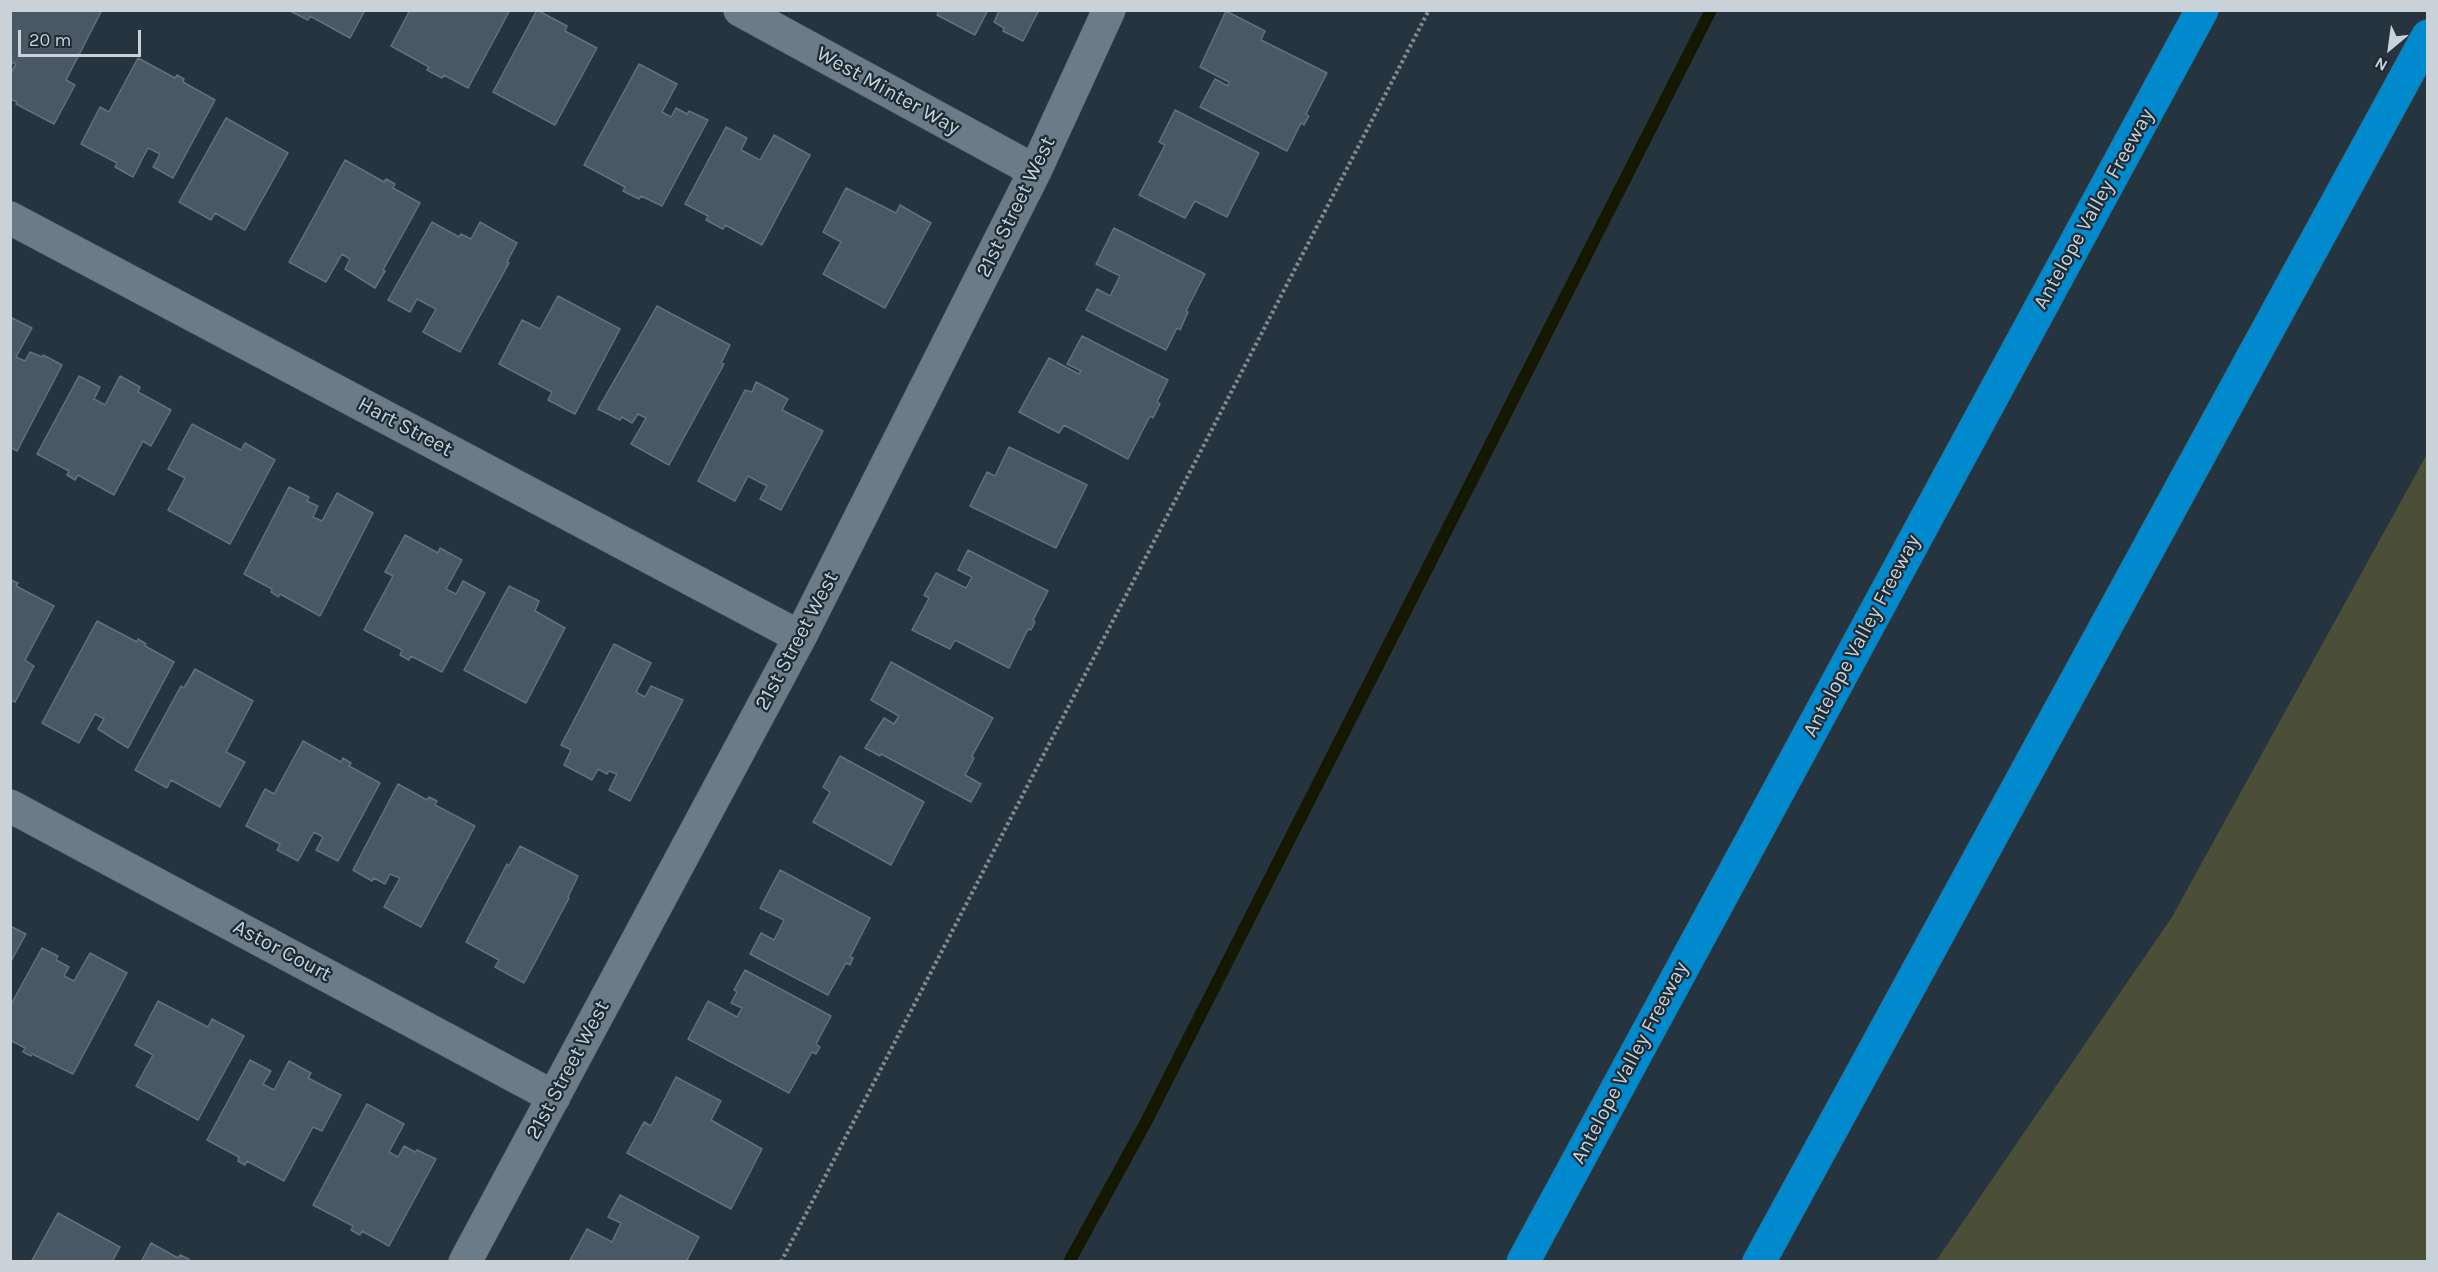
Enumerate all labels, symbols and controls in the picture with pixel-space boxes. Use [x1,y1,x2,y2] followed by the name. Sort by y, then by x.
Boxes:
[21,18,144,56] scale bar
[2360,18,2420,78] north arrow
[29,29,71,51] text: 20 m
[812,41,964,141] street label: West Minter Way
[2371,53,2391,75] text: N
[2028,104,2160,314] street label: Antelope Valley Freeway
[971,133,1061,281] street label: 21st Street West
[353,392,457,462] street label: Hart Street
[1798,531,1926,741] street label: Antelope Valley Freeway
[750,567,844,715] street label: 21st Street West
[229,915,335,987] street label: Astor Court
[1566,958,1694,1168] street label: Antelope Valley Freeway
[521,996,615,1144] street label: 21st Street West

